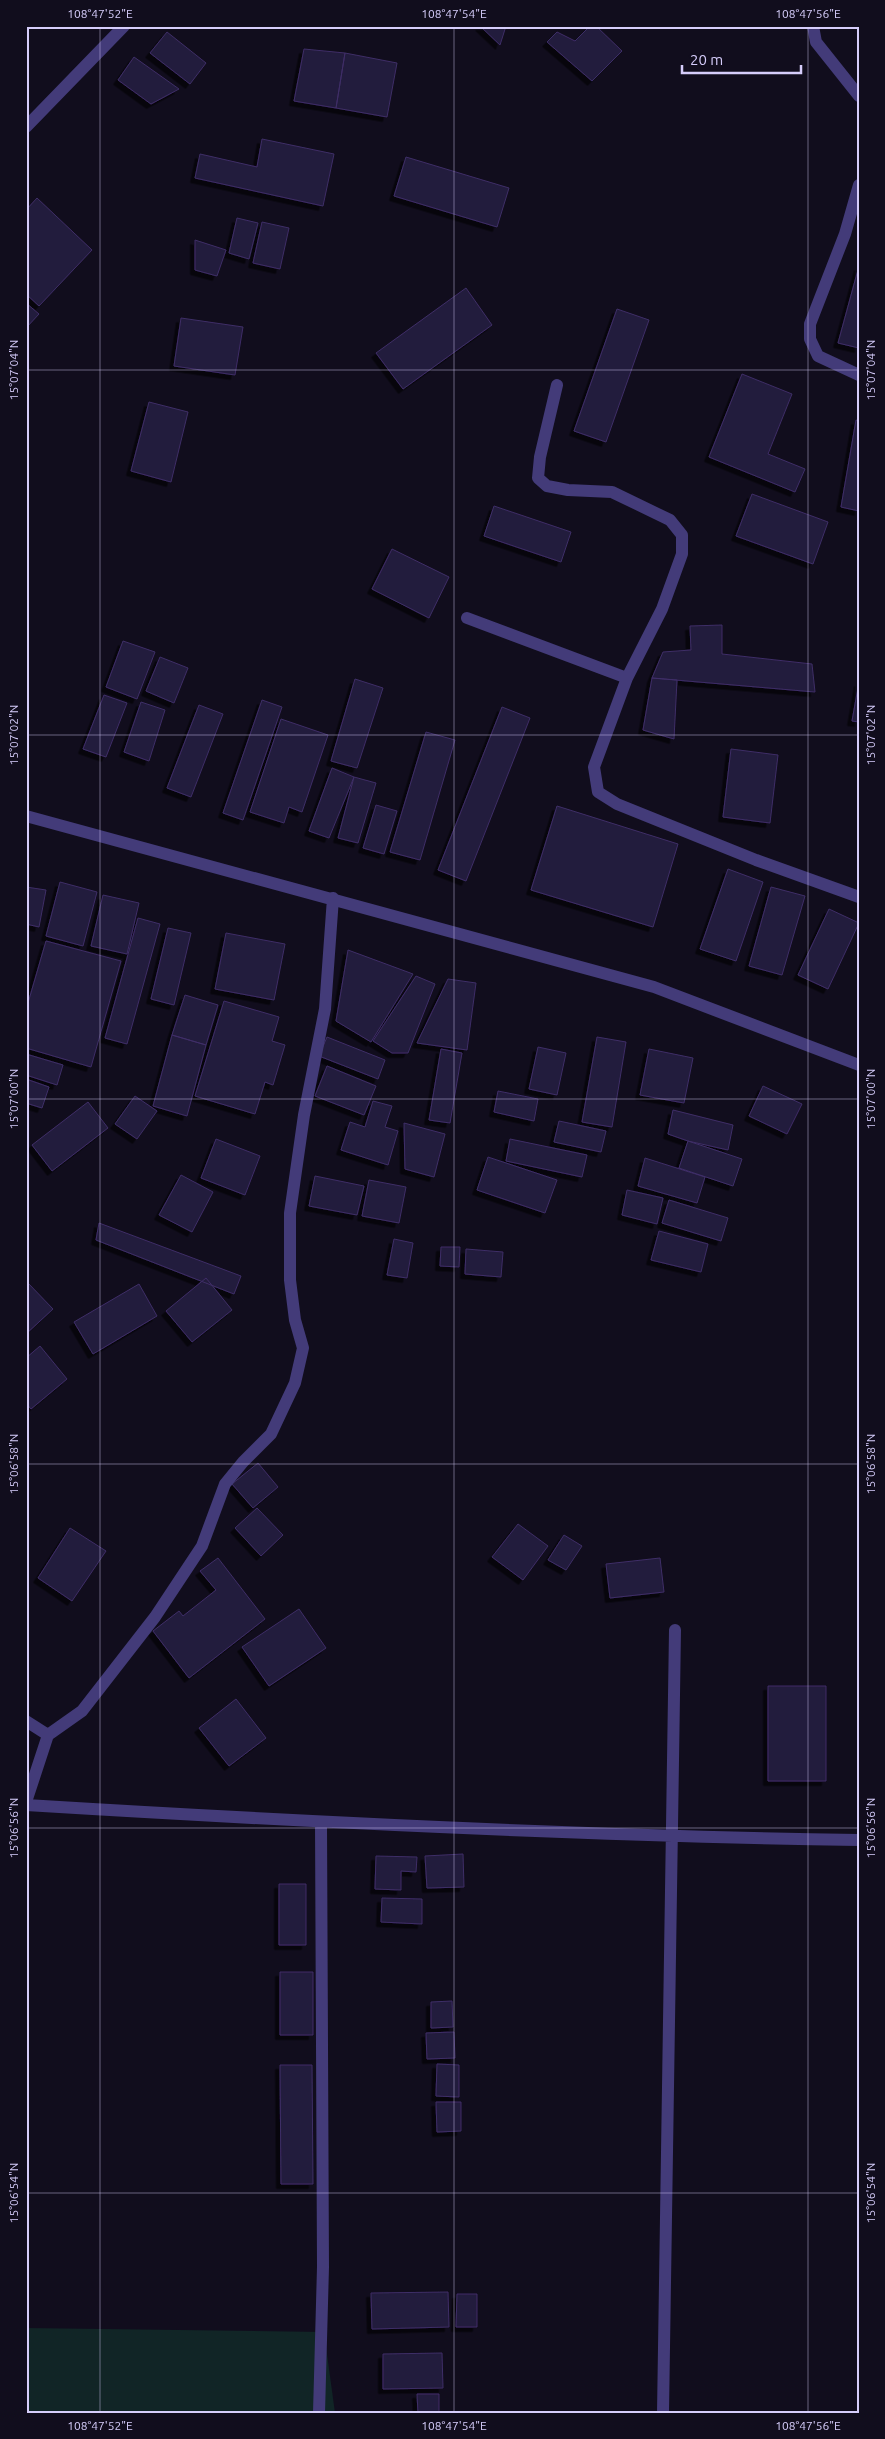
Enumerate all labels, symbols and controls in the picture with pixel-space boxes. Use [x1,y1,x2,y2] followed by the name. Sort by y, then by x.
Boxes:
[67,7,133,20] text: 108°47'52"E
[421,7,487,20] text: 108°47'54"E
[775,7,841,20] text: 108°47'56"E
[682,42,801,74] scale bar
[690,51,723,68] text: 20 m
[7,340,20,400] text: 15°07'04"N
[864,340,877,400] text: 15°07'04"N
[7,705,20,765] text: 15°07'02"N
[864,705,877,765] text: 15°07'02"N
[7,1069,20,1129] text: 15°07'00"N
[864,1069,877,1129] text: 15°07'00"N
[7,1434,20,1494] text: 15°06'58"N
[864,1434,877,1494] text: 15°06'58"N
[7,1798,20,1858] text: 15°06'56"N
[864,1798,877,1858] text: 15°06'56"N
[7,2163,20,2223] text: 15°06'54"N
[864,2163,877,2223] text: 15°06'54"N
[67,2419,133,2432] text: 108°47'52"E
[421,2419,487,2432] text: 108°47'54"E
[775,2419,841,2432] text: 108°47'56"E

